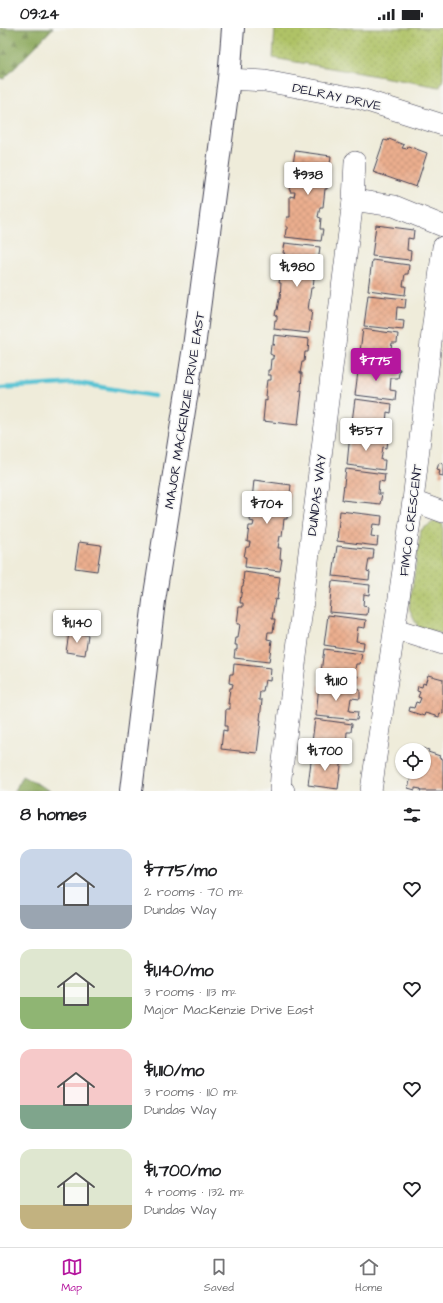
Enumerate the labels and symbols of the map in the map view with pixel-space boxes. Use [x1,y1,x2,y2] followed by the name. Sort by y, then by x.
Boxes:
[291,79,383,115] street label: DELRAY DRIVE
[284,162,332,196] pin: $938
[264,254,330,288] pin: $1,980
[161,309,210,510] street label: MAJOR MACKENZIE DRIVE EAST
[352,348,400,382] pin: $775
[342,418,390,452] pin: $557
[303,453,331,537] street label: DUNDAS WAY
[395,462,427,577] street label: FIMCO CRESCENT
[243,491,291,525] pin: $704
[44,610,110,644] pin: $1,140
[303,668,369,702] pin: $1,110
[292,738,358,772] pin: $1,700

